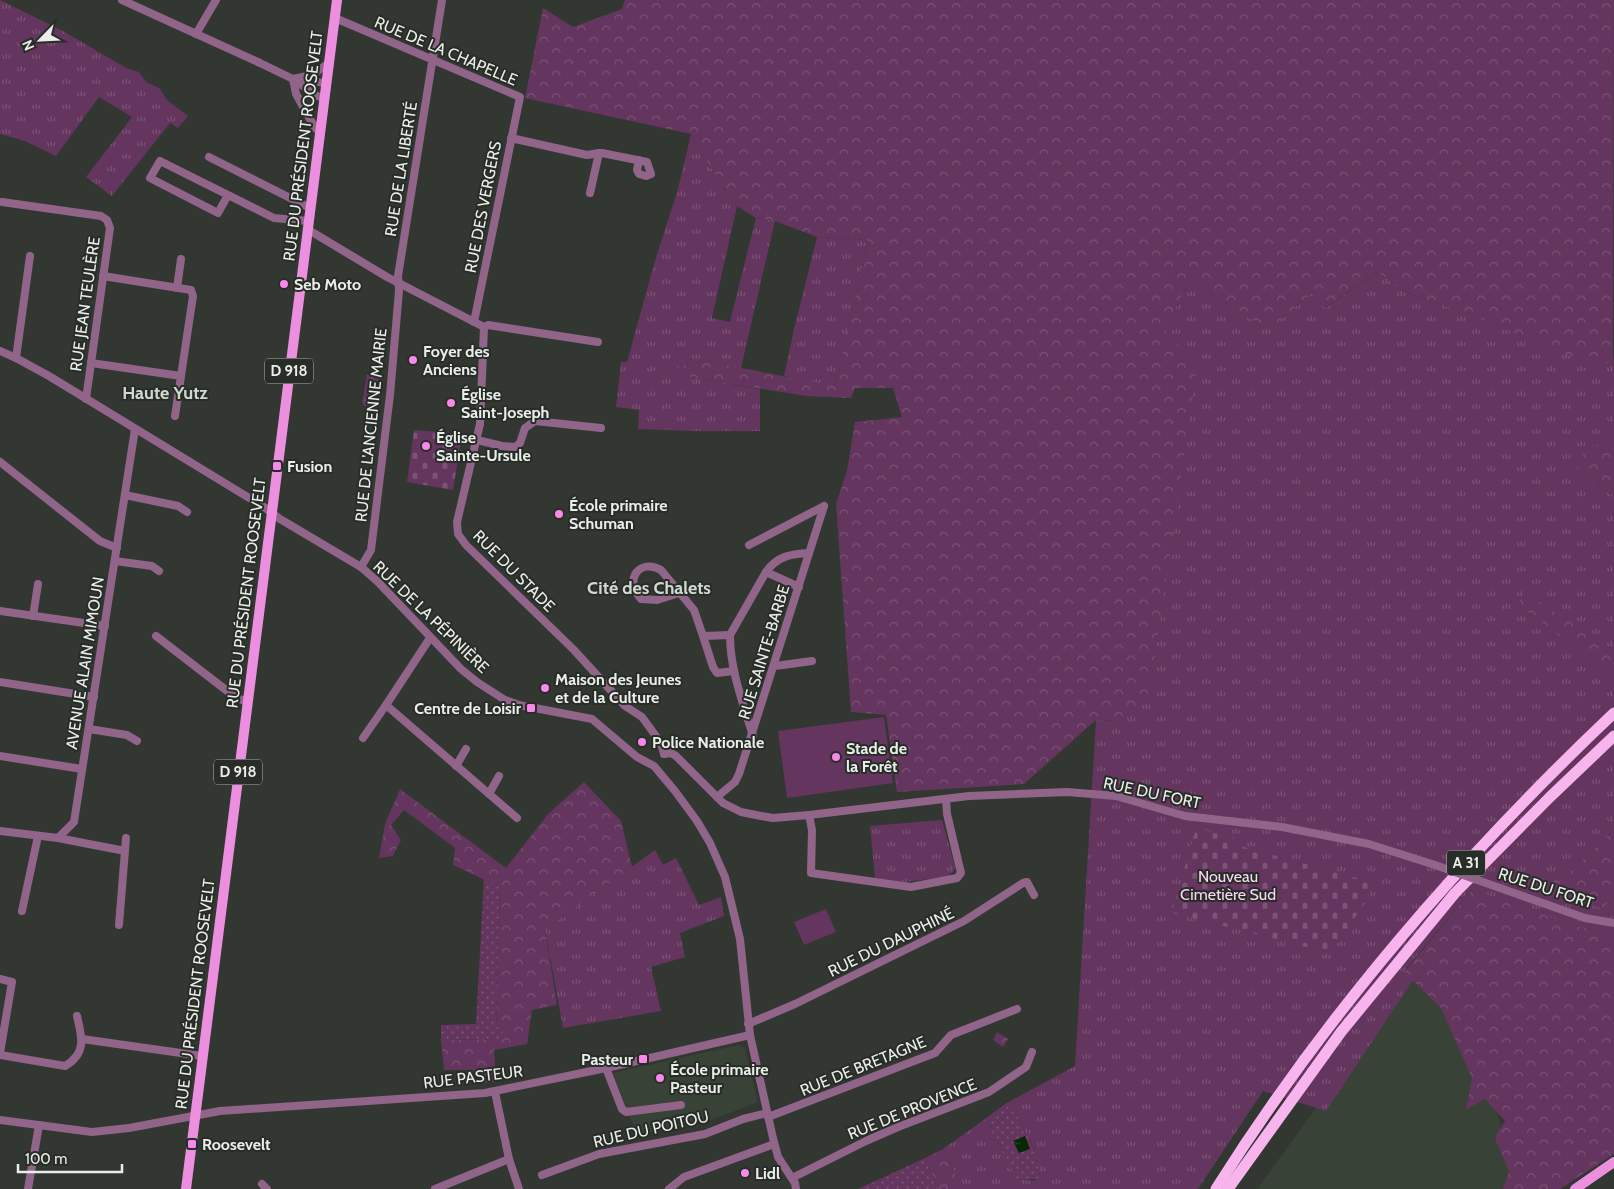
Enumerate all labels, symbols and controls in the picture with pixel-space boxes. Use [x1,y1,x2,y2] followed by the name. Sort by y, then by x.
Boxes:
[372,12,520,90] street label: RUE DE LA CHAPELLE
[15,15,65,65] north arrow
[279,29,327,262] street label: RUE DU PRÉSIDENT ROOSEVELT
[18,37,38,53] text: N
[381,100,421,238] street label: RUE DE LA LIBERTÉ
[461,139,505,275] street label: RUE DES VERGERS
[66,235,104,373] street label: RUE JEAN TEULÈRE
[294,275,361,294] place label: Seb Moto
[278,278,290,290] marker: Seb Moto
[351,327,391,523] street label: RUE DE L'ANCIENNE MAIRIE
[423,342,490,379] place label: Foyer des Anciens
[407,354,419,366] marker: Foyer des Anciens
[265,358,313,384] road number: D 918
[122,382,208,404] district label: Haute Yutz
[461,385,549,422] place label: Église Saint-Joseph
[445,397,457,409] marker: Église Saint-Joseph
[436,428,531,465] place label: Église Sainte-Ursule
[420,440,432,452] marker: Église Sainte-Ursule
[287,457,332,476] place label: Fusion
[271,460,283,472] marker: Fusion
[222,476,270,709] street label: RUE DU PRÉSIDENT ROOSEVELT
[569,496,668,533] place label: École primaire Schuman
[553,508,565,520] marker: École primaire Schuman
[469,526,559,616] street label: RUE DU STADE
[369,557,493,677] street label: RUE DE LA PÉPINIÈRE
[62,575,108,751] street label: AVENUE ALAIN MIMOUN
[587,577,711,599] district label: Cité des Chalets
[734,582,794,722] street label: RUE SAINTE-BARBE
[555,670,682,707] place label: Maison des Jeunes et de la Culture
[539,682,551,694] marker: Maison des Jeunes et de la Culture
[414,699,522,718] place label: Centre de Loisir
[525,702,537,714] marker: Centre de Loisir
[652,733,764,752] place label: Police Nationale
[636,736,648,748] marker: Police Nationale
[846,739,907,776] place label: Stade de la Forêt
[830,751,842,763] marker: Stade de la Forêt
[214,760,262,784] road number: D 918
[1102,773,1203,813] street label: RUE DU FORT
[1447,850,1485,876] road number: A 31
[1496,864,1596,912] street label: RUE DU FORT
[1180,867,1276,904] park label: Nouveau Cimetière Sud
[171,877,219,1110] street label: RUE DU PRÉSIDENT ROOSEVELT
[825,903,957,981] street label: RUE DU DAUPHINÉ
[797,1032,929,1100] street label: RUE DE BRETAGNE
[581,1050,634,1069] place label: Pasteur
[637,1053,649,1065] marker: Pasteur
[670,1060,769,1097] place label: École primaire Pasteur
[422,1061,524,1093] street label: RUE PASTEUR
[654,1072,666,1084] marker: École primaire Pasteur
[845,1074,979,1144] street label: RUE DE PROVENCE
[591,1106,711,1152] street label: RUE DU POITOU
[202,1135,271,1154] place label: Roosevelt
[186,1138,198,1150] marker: Roosevelt
[18,1142,121,1174] scale bar
[25,1150,67,1168] text: 100 m
[755,1164,780,1183] place label: Lidl
[739,1167,751,1179] marker: Lidl

